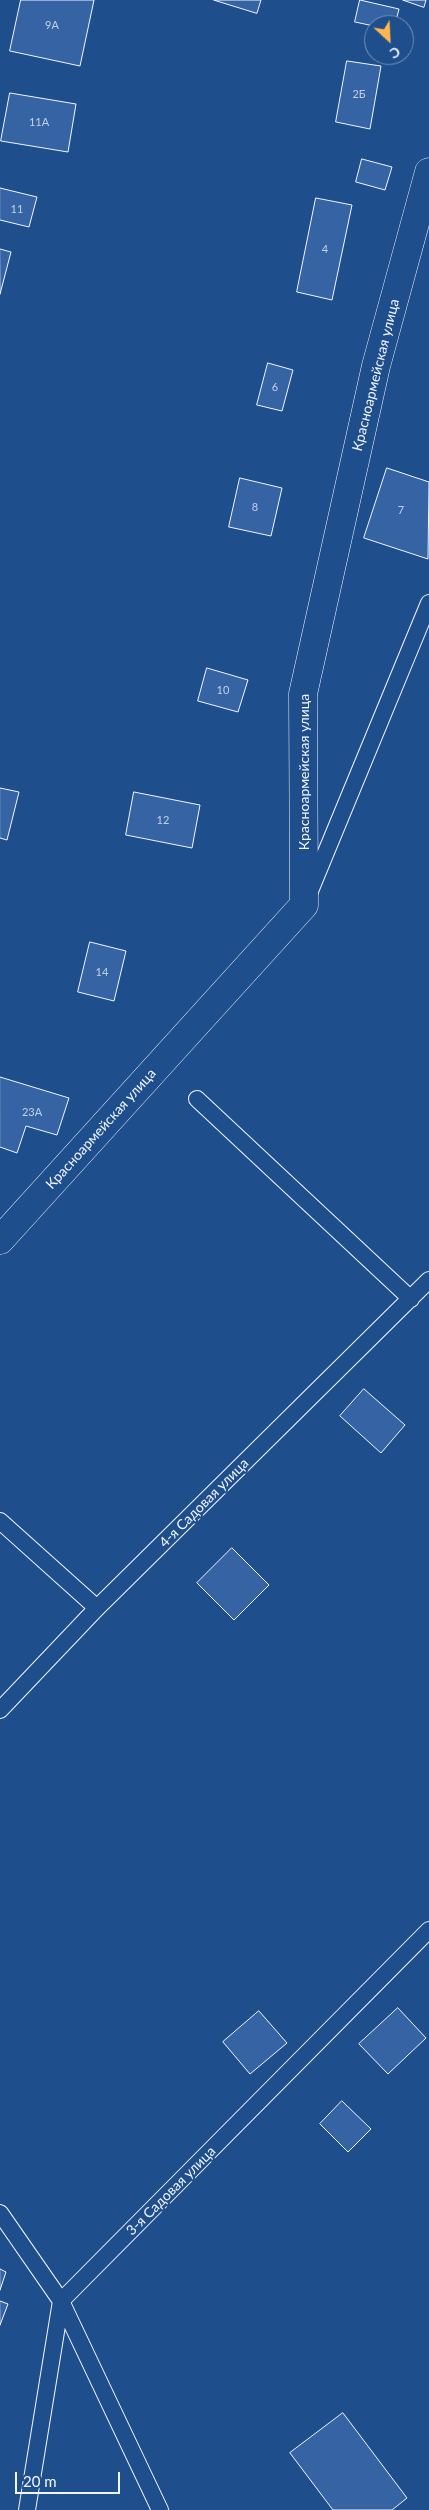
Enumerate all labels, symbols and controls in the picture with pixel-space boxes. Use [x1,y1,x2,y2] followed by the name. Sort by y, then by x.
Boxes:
[364,15,414,65] north arrow
[45,18,59,32] house number: 9А
[387,43,403,63] text: С
[352,87,366,101] house number: 2Б
[29,115,49,129] house number: 11А
[11,202,23,216] house number: 11
[322,242,328,256] house number: 4
[349,297,403,453] street label: Красноармейская улица
[272,380,278,394] house number: 6
[252,500,258,514] house number: 8
[398,503,404,517] house number: 7
[217,683,229,697] house number: 10
[296,694,312,850] street label: Красноармейская улица
[157,813,169,827] house number: 12
[96,965,108,979] house number: 14
[42,1065,160,1193] street label: Красноармейская улица
[22,1105,42,1119] house number: 23А
[156,1455,252,1551] street label: 4-я Садовая улица
[123,2143,219,2239] street label: 3-я Садовая улица
[18,2462,122,2494] scale bar
[23,2472,57,2490] text: 20 m

